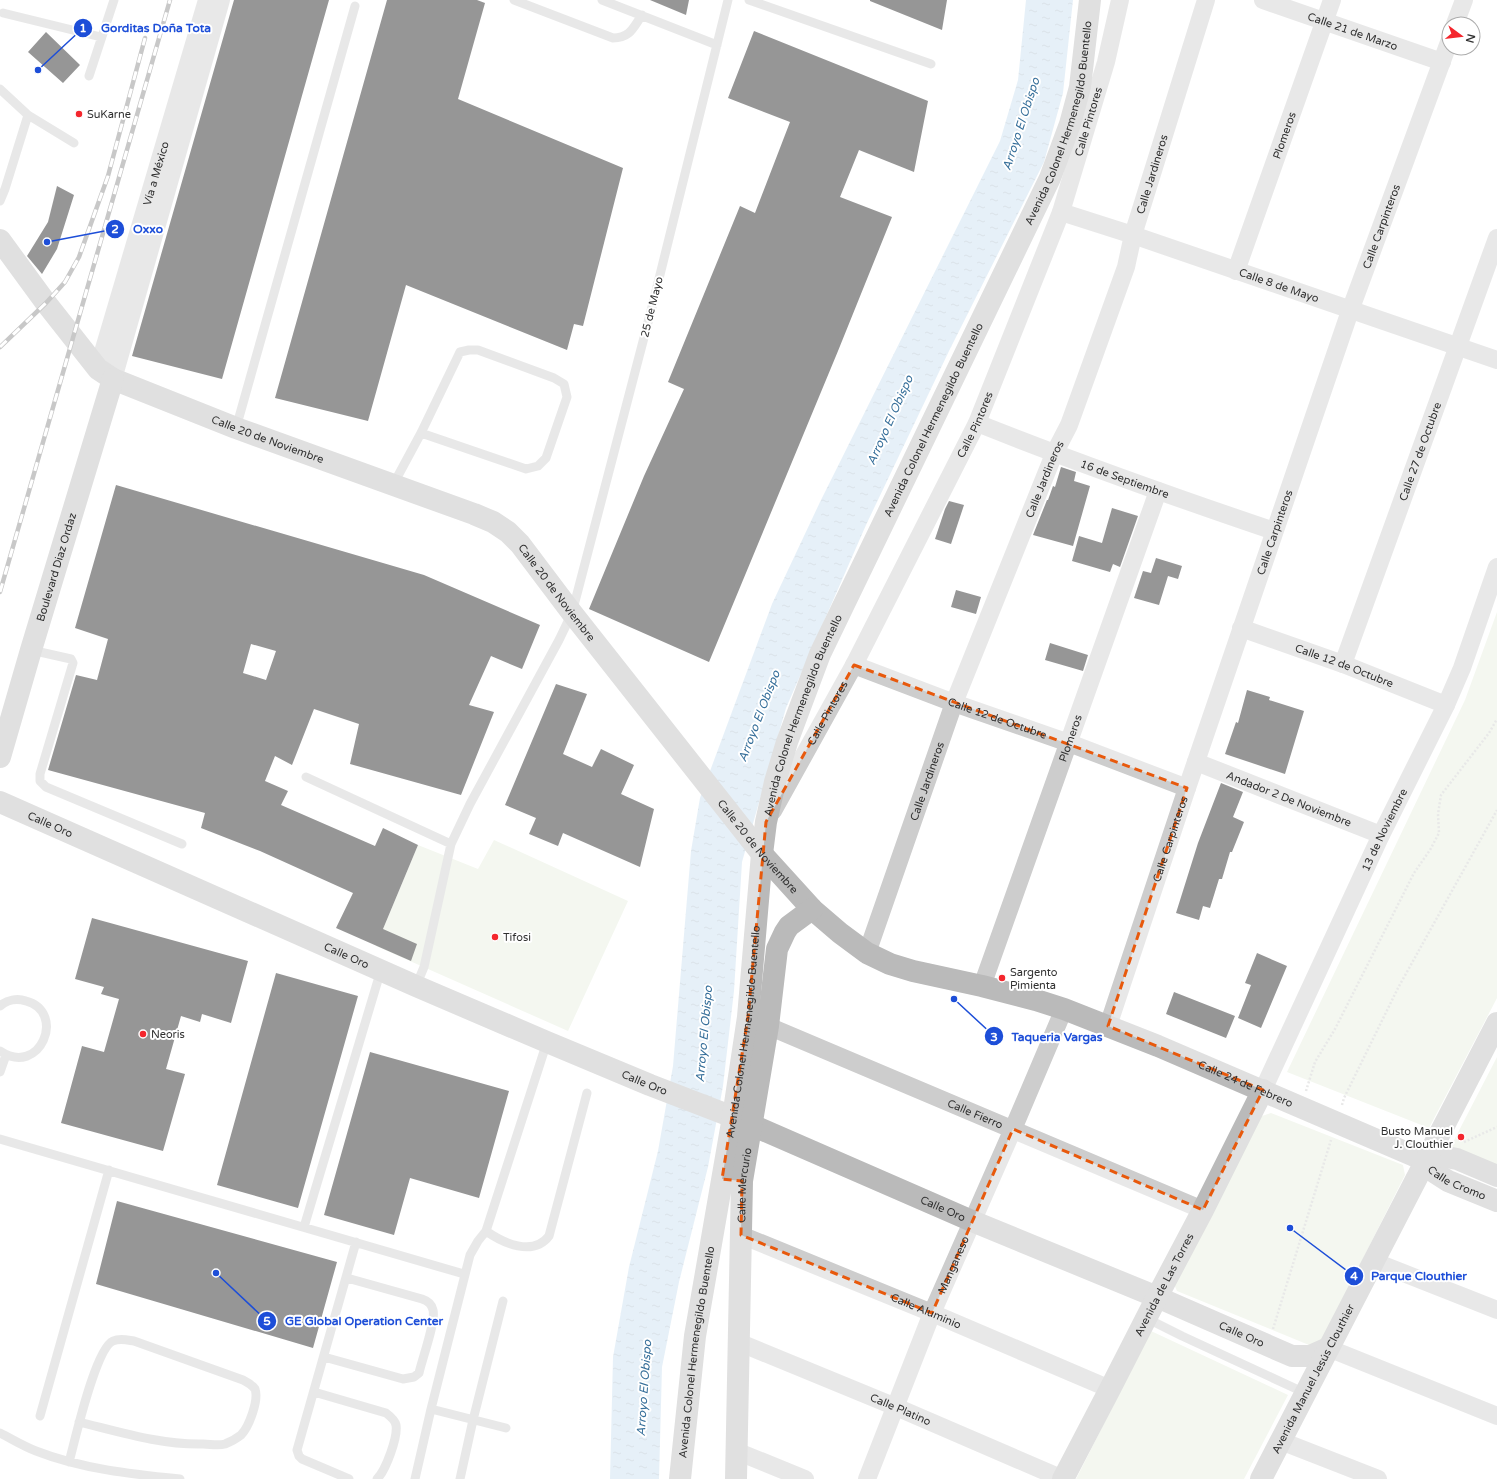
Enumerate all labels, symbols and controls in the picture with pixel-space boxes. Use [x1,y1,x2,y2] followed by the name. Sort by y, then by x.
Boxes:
[1306,9,1400,53] street label: Calle 21 de Marzo
[73,16,218,40] callout: Gorditas Doña Tota
[1441,16,1481,56] north arrow
[1022,20,1094,227] street label: Avenida Colonel Hermenegildo Buentello
[79,21,87,35] text: 1
[101,21,211,35] text: Gorditas Doña Tota
[1463,33,1478,44] text: N
[999,75,1043,172] water label: Arroyo El Obispo
[1072,85,1105,158] street label: Calle Pintores
[87,108,131,121] place label: SuKarne
[74,109,84,119] marker: SuKarne
[1270,110,1298,161] street label: Plomeros
[1133,133,1170,216] street label: Calle Jardineros
[140,139,172,207] street label: Vía a México
[1360,182,1403,270] street label: Calle Carpinteros
[105,217,171,241] callout: Oxxo
[111,222,119,236] text: 2
[133,222,163,236] text: Oxxo
[1237,265,1321,305] street label: Calle 8 de Mayo
[638,275,666,339] street label: 25 de Mayo
[881,320,986,519] street label: Avenida Colonel Hermenegildo Buentello
[864,372,916,467] water label: Arroyo El Obispo
[954,390,995,460] street label: Calle Pintores
[1396,400,1444,503] street label: Calle 27 de Octubre
[210,412,326,466] street label: Calle 20 de Noviembre
[1023,438,1066,520] street label: Calle Jardineros
[1079,457,1171,501] street label: 16 de Septiembre
[1254,488,1295,577] street label: Calle Carpinteros
[34,511,79,623] street label: Boulevard Diaz Ordaz
[516,541,598,644] street label: Calle 20 de Noviembre
[761,612,845,818] street label: Avenida Colonel Hermenegildo Buentello
[1294,641,1395,690] street label: Calle 12 de Octubre
[735,668,783,764] water label: Arroyo El Obispo
[804,679,850,747] street label: Calle Pintores
[946,695,1049,741] street label: Calle 12 de Octubre
[1056,713,1084,764] street label: Plomeros
[907,740,947,822] street label: Calle Jardineros
[1225,768,1353,829] street label: Andador 2 De Noviembre
[1359,786,1410,873] street label: 13 de Noviembre
[1150,795,1190,883] street label: Calle Carpinteros
[715,797,801,896] street label: Calle 20 de Noviembre
[26,809,75,840] street label: Calle Oro
[723,925,762,1139] street label: Avenida Colonel Hermenegildo Buentello
[503,931,531,944] place label: Tifosi
[490,932,500,942] marker: Tifosi
[322,940,371,971] street label: Calle Oro
[1010,966,1058,992] place label: Sargento Pimienta
[997,973,1007,983] marker: Sargento Pimienta
[693,985,715,1083] water label: Arroyo El Obispo
[984,1024,1111,1048] callout: Taqueria Vargas
[151,1028,185,1041] place label: Neoris
[138,1029,148,1039] marker: Neoris
[990,1030,998,1044] text: 3
[1010,1030,1103,1045] text: Taqueria Vargas
[1196,1058,1295,1110] street label: Calle 24 de Febrero
[620,1067,669,1098] street label: Calle Oro
[946,1096,1005,1131] street label: Calle Fierro
[1381,1125,1454,1151] place label: Busto Manuel J. Clouthier
[1456,1132,1466,1142] marker: Busto Manuel J. Clouthier
[735,1146,754,1223] street label: Calle Mercurio
[1425,1163,1488,1202] street label: Calle Cromo
[918,1193,968,1224] street label: Calle Oro
[1132,1231,1196,1338] street label: Avenida de Las Torres
[935,1234,972,1296] street label: Manganeso
[676,1245,717,1459] street label: Avenida Colonel Hermenegildo Buentello
[1344,1264,1475,1288] callout: Parque Clouthier
[1350,1269,1358,1283] text: 4
[1371,1269,1467,1284] text: Parque Clouthier
[889,1290,964,1331] street label: Calle Aluminio
[1269,1301,1357,1456] street label: Avenida Manuel Jesús Clouthier
[257,1309,451,1333] callout: GE Global Operation Center
[263,1314,271,1328] text: 5
[285,1314,443,1329] text: GE Global Operation Center
[1217,1318,1267,1350] street label: Calle Oro
[634,1339,654,1437] water label: Arroyo El Obispo
[868,1391,933,1428] street label: Calle Platino

